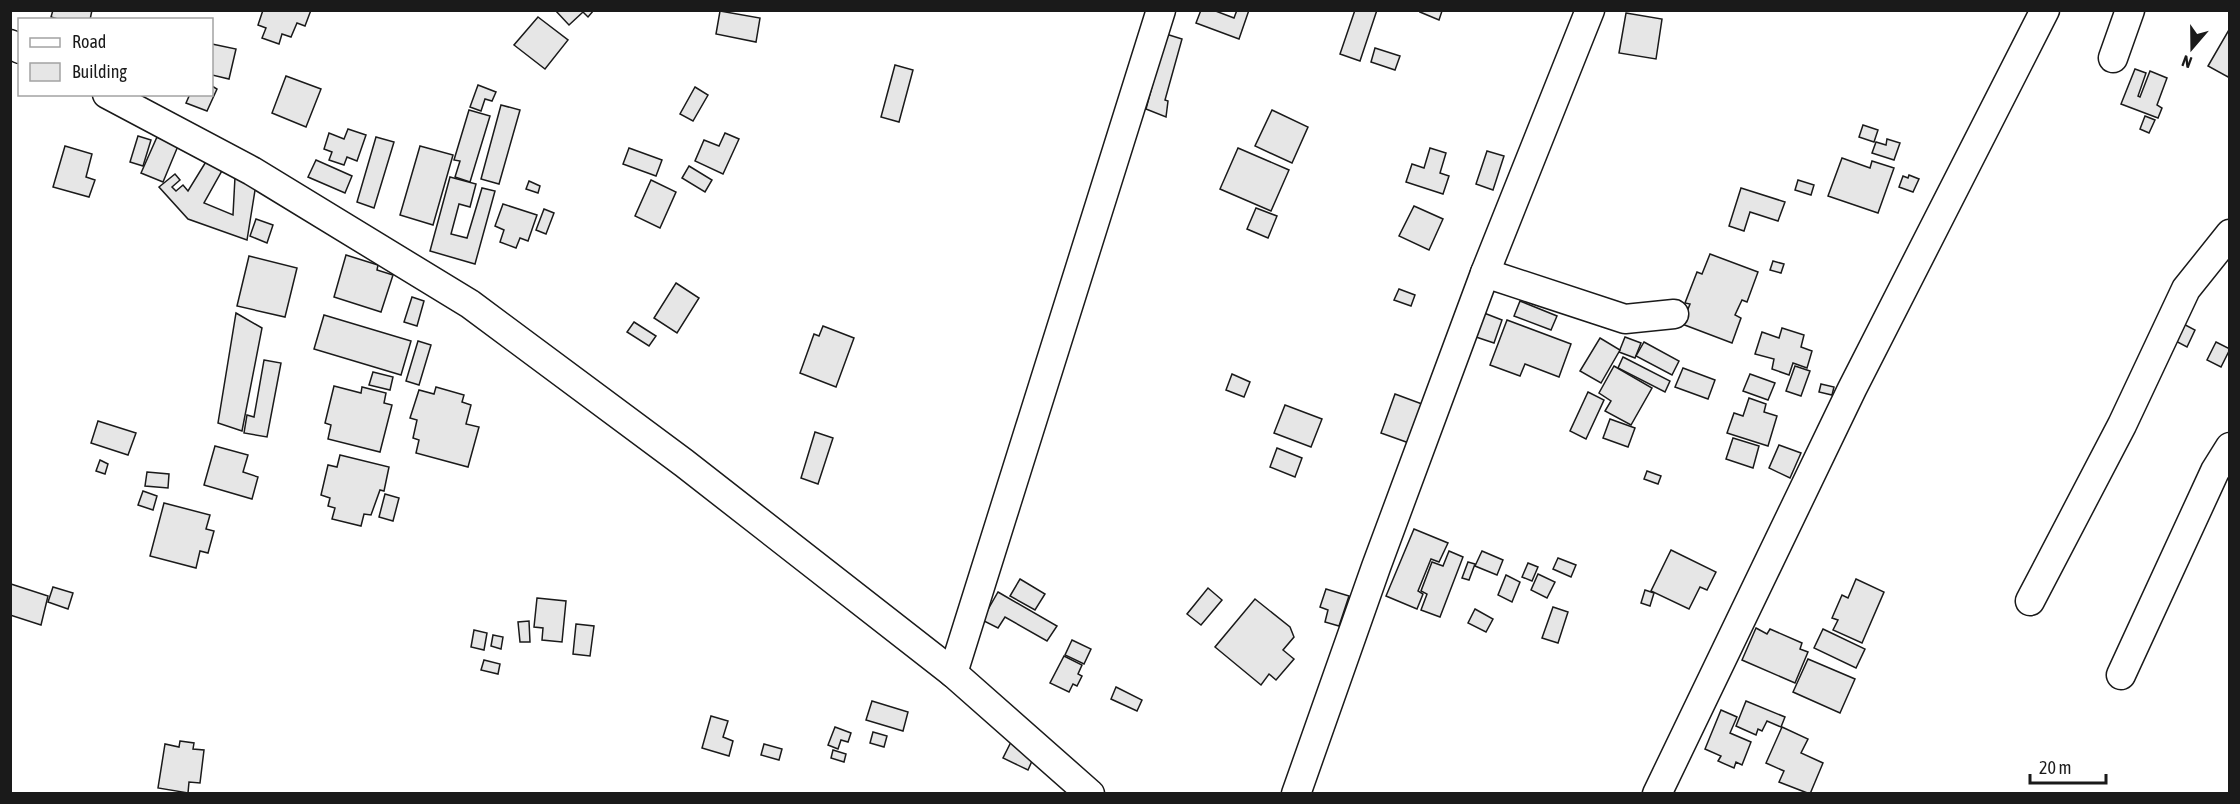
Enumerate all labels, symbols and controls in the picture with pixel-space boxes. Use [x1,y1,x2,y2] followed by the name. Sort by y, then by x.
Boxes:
[18,18,213,96] legend
[2162,18,2222,78] north arrow
[72,31,106,52] text: Road
[2179,52,2194,72] text: N
[72,61,127,82] text: Building
[2030,747,2106,785] scale bar
[2039,757,2071,778] text: 20 m

